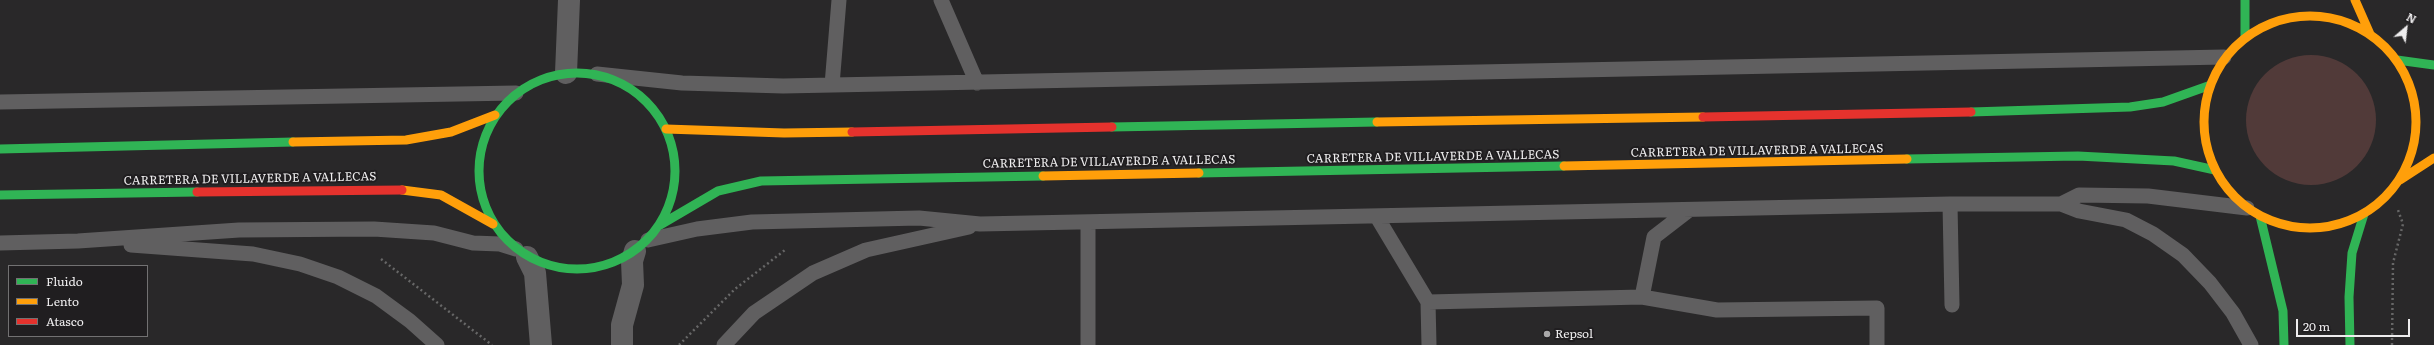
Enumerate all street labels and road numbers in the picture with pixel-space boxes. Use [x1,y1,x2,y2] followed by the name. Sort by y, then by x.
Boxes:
[1631,142,1883,160] street label: CARRETERA DE VILLAVERDE A VALLECAS
[1307,148,1559,166] street label: CARRETERA DE VILLAVERDE A VALLECAS
[983,153,1235,171] street label: CARRETERA DE VILLAVERDE A VALLECAS
[124,170,376,188] street label: CARRETERA DE VILLAVERDE A VALLECAS

